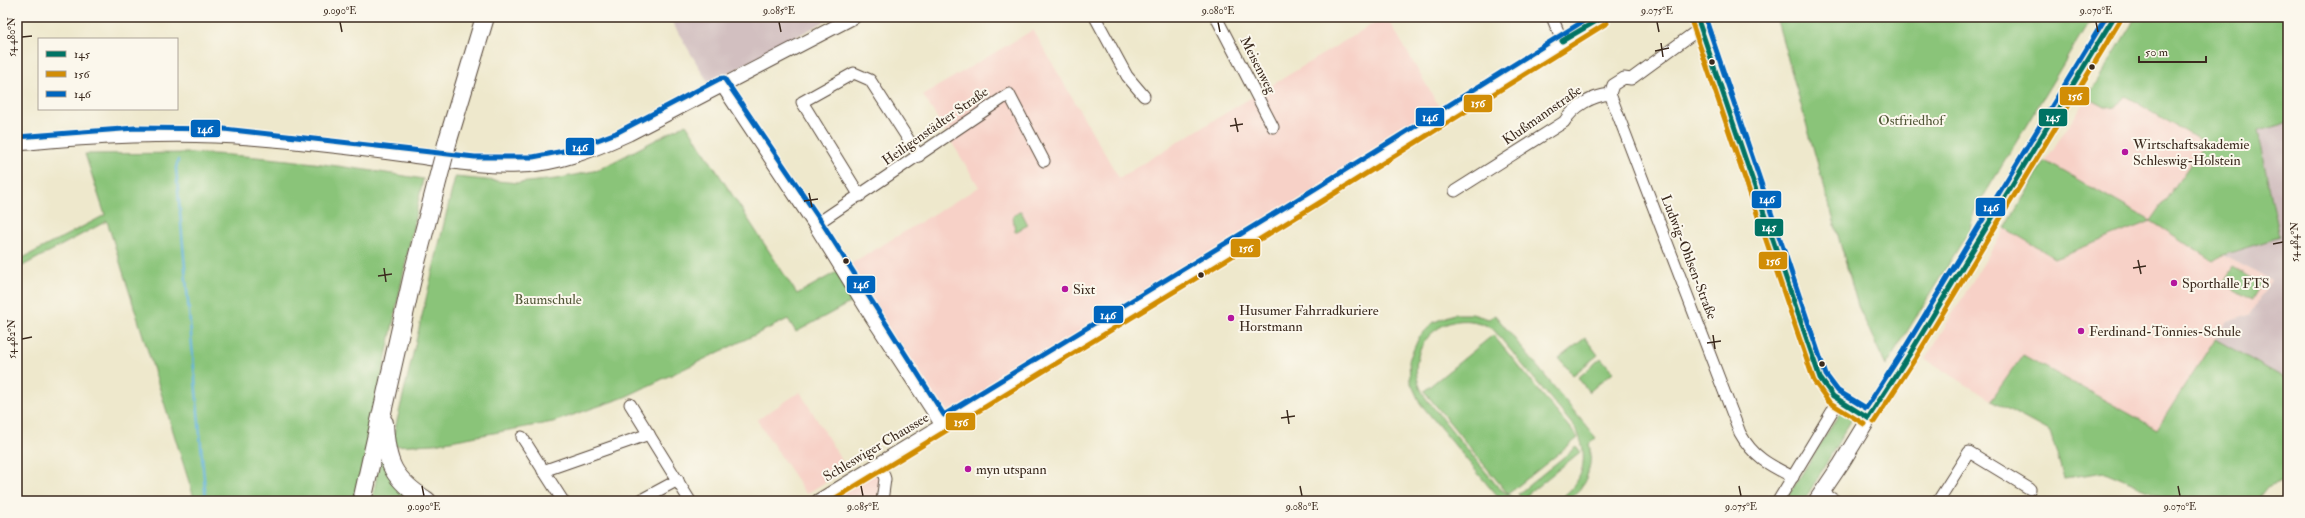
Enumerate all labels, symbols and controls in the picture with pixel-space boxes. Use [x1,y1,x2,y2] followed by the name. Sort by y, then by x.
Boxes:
[322,5,357,17] text: 9.090°E
[762,5,795,17] text: 9.085°E
[1201,5,1234,17] text: 9.080°E
[1640,5,1673,17] text: 9.075°E
[2079,5,2112,17] text: 9.070°E
[6,17,18,57] text: 54.480°N
[1236,34,1280,97] street label: Meisenweg
[38,38,178,110] legend
[2139,38,2206,64] scale bar
[2145,45,2169,60] text: 50 m
[74,47,91,62] text: 145
[1707,57,1717,67] unlabelled marker
[2087,62,2097,72] unlabelled marker
[74,67,90,82] text: 156
[1499,81,1585,149] street label: Klußmannstraße
[879,83,991,169] street label: Heiligenstädter Straße
[2059,86,2090,106] line badge: 156
[74,87,92,102] text: 146
[2068,90,2084,103] text: 156
[1463,94,1493,113] line badge: 156
[1471,97,1487,110] text: 156
[1415,107,1445,127] line badge: 146
[2038,108,2068,127] line badge: 145
[1422,111,1439,125] text: 146
[2046,111,2061,125] text: 145
[1878,112,1946,129] park label: Ostfriedhof
[190,119,221,138] line badge: 146
[197,123,214,137] text: 146
[2132,136,2250,169] place label: Wirtschaftsakademie Schleswig-Holstein
[565,137,595,156] line badge: 146
[572,141,589,155] text: 146
[2120,147,2130,157] marker: Wirtschaftsakademie Schleswig-Holstein
[1751,190,1782,209] line badge: 146
[1657,192,1721,322] street label: Ludwig-Ohlsen-Straße
[1759,193,1776,207] text: 146
[1975,197,2006,217] line badge: 146
[1983,201,2000,215] text: 146
[1754,218,1784,237] line badge: 145
[1762,221,1777,235] text: 145
[2289,222,2301,262] text: 54.484°N
[1230,238,1261,258] line badge: 156
[1239,242,1255,255] text: 156
[1758,251,1788,270] line badge: 156
[1766,255,1782,268] text: 156
[841,256,851,266] unlabelled marker
[1196,270,1206,280] unlabelled marker
[846,275,876,294] line badge: 146
[2182,275,2270,293] place label: Sporthalle FTS
[853,278,870,292] text: 146
[2169,278,2179,288] marker: Sporthalle FTS
[1073,281,1096,298] place label: Sixt
[1060,284,1070,294] marker: Sixt
[514,291,582,308] park label: Baumschule
[1239,302,1379,335] place label: Husumer Fahrradkuriere Horstmann
[1093,305,1124,324] line badge: 146
[1100,309,1117,323] text: 146
[1226,313,1236,323] marker: Husumer Fahrradkuriere Horstmann
[6,319,18,359] text: 54.482°N
[2089,323,2241,340] place label: Ferdinand-Tönnies-Schule
[2076,326,2086,336] marker: Ferdinand-Tönnies-Schule
[1817,359,1827,369] unlabelled marker
[820,409,932,485] street label: Schleswiger Chaussee
[945,412,976,431] line badge: 156
[954,416,970,429] text: 156
[976,461,1047,479] place label: myn utspann
[963,464,973,474] marker: myn utspann
[406,501,441,513] text: 9.090°E
[846,501,879,513] text: 9.085°E
[1285,501,1318,513] text: 9.080°E
[1724,501,1757,513] text: 9.075°E
[2163,501,2196,513] text: 9.070°E

